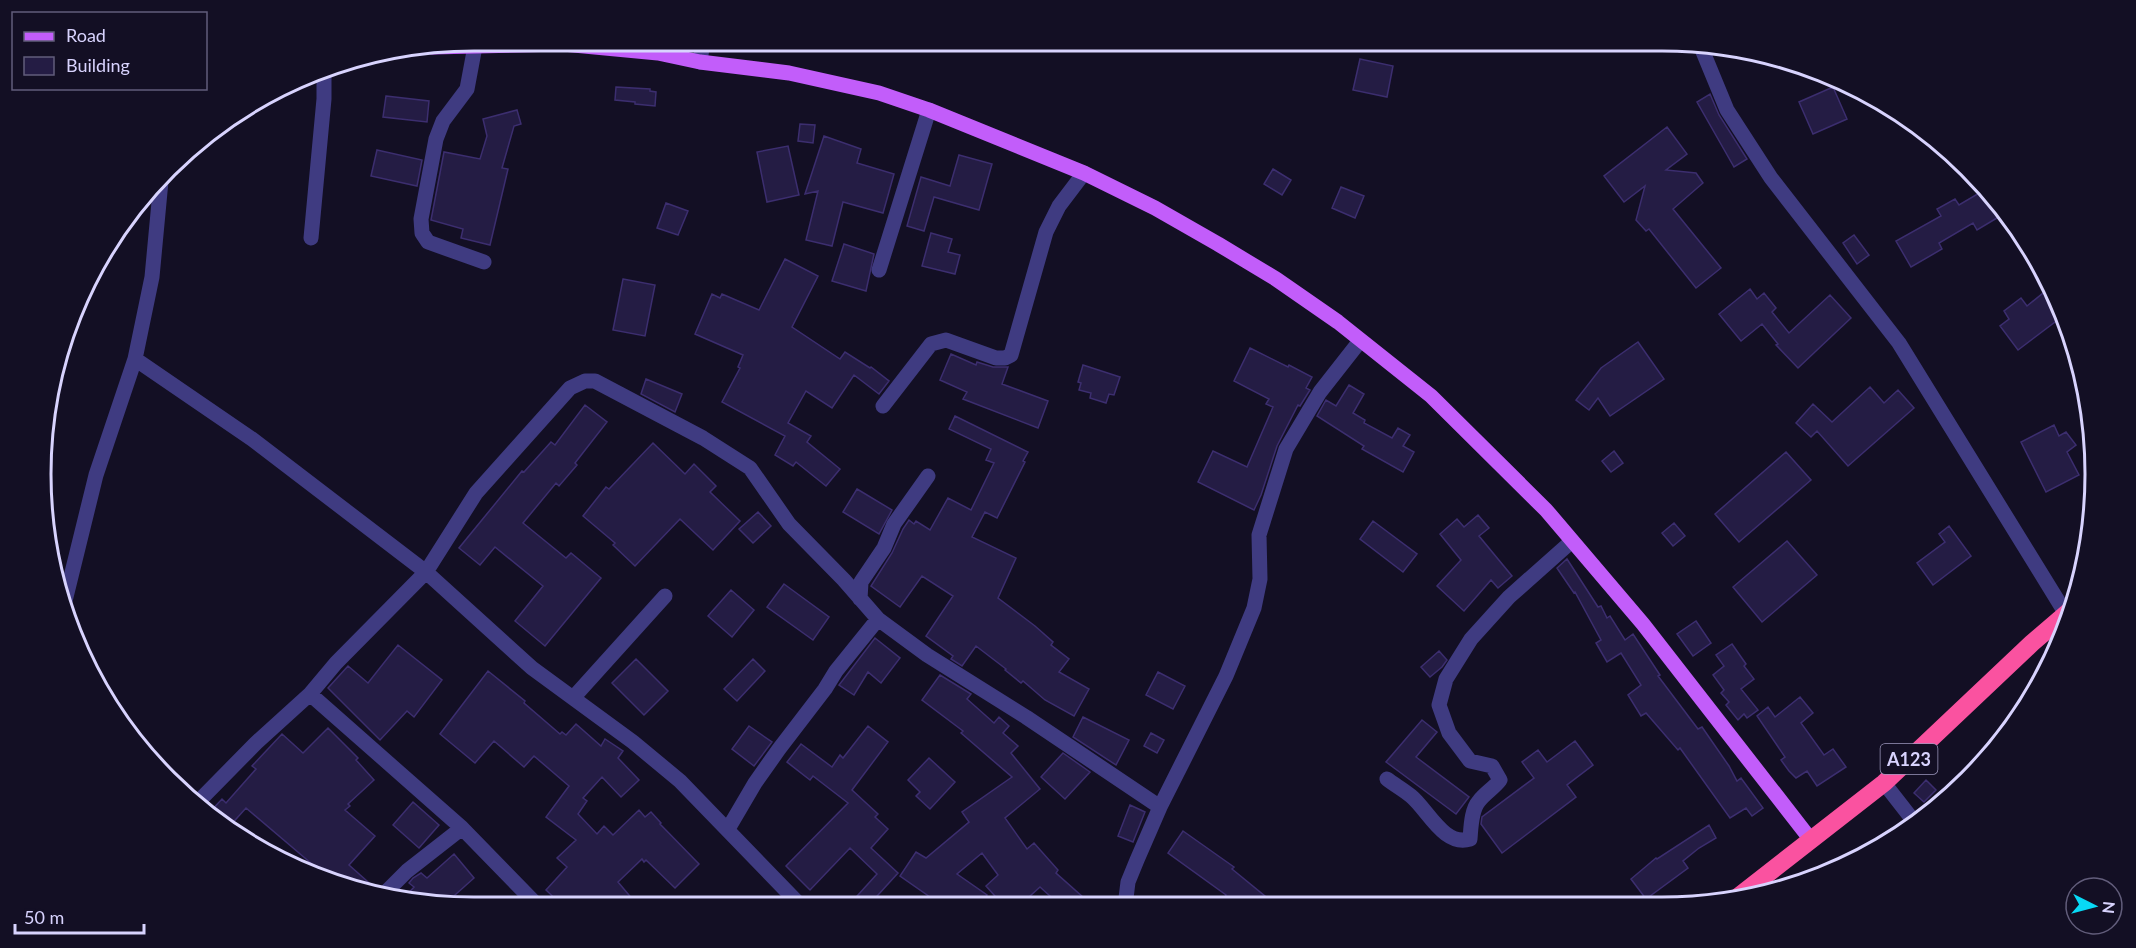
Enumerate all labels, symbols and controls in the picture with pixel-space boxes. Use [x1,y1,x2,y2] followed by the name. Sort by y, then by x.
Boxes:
[12,12,207,90] legend
[66,24,106,46] text: Road
[66,54,130,76] text: Building
[1880,744,1938,774] road number: A123
[2064,876,2124,936] north arrow
[15,897,144,935] scale bar
[2099,900,2120,915] text: N
[24,906,64,928] text: 50 m

